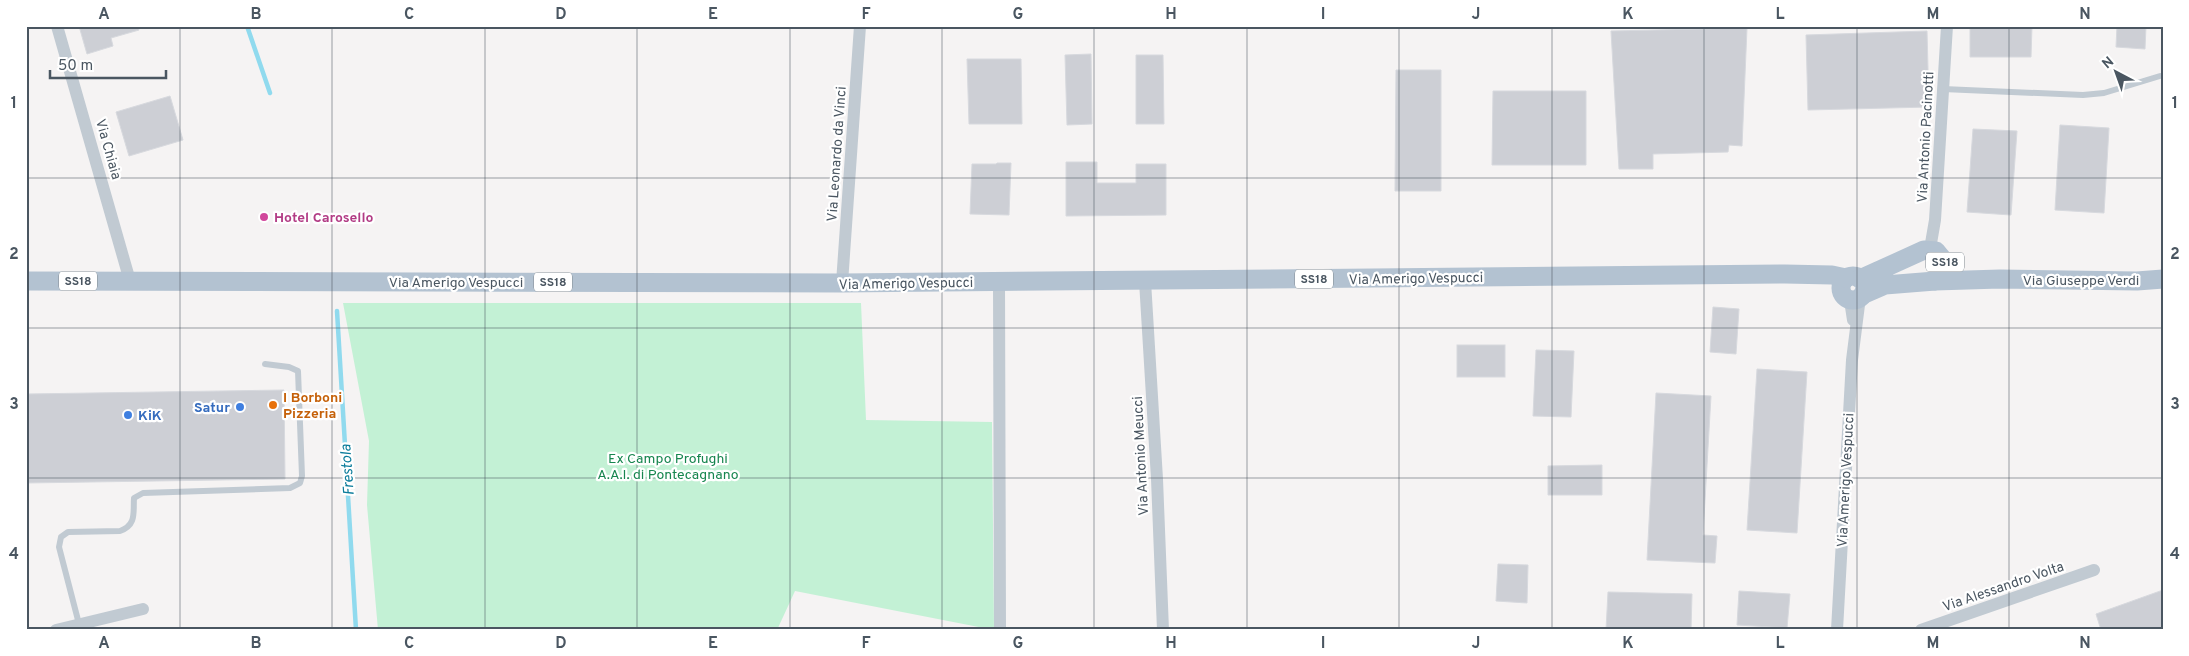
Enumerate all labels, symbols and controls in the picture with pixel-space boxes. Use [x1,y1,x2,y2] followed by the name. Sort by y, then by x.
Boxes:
[98,5,110,25] text: A
[250,5,262,25] text: B
[404,5,414,25] text: C
[555,5,567,25] text: D
[708,5,718,25] text: E
[861,5,871,25] text: F
[1013,5,1023,25] text: G
[1165,5,1177,25] text: H
[1321,5,1325,25] text: I
[1472,5,1480,25] text: J
[1622,5,1634,25] text: K
[1775,5,1785,25] text: L
[1927,5,1939,25] text: M
[2079,5,2091,25] text: N
[50,48,166,80] scale bar
[2092,48,2142,98] north arrow
[2099,54,2118,73] text: N
[58,57,93,76] text: 50 m
[1915,71,1938,203] street label: Via Antonio Pacinotti
[824,86,851,222] street label: Via Leonardo da Vinci
[11,94,17,114] text: 1
[2172,94,2178,114] text: 1
[91,117,124,182] street label: Via Chiaia
[274,210,373,227] place label: Hotel Carosello
[258,211,270,223] marker: Hotel Carosello
[9,245,19,265] text: 2
[2170,245,2180,265] text: 2
[1926,252,1964,272] road number: SS18
[1295,270,1333,288] road number: SS18
[1349,270,1483,289] street label: Via Amerigo Vespucci
[59,272,97,290] road number: SS18
[534,272,572,292] road number: SS18
[2023,273,2139,290] street label: Via Giuseppe Verdi
[389,275,523,292] street label: Via Amerigo Vespucci
[839,275,973,294] street label: Via Amerigo Vespucci
[283,390,342,423] place label: I Borboni Pizzeria
[9,395,19,415] text: 3
[2170,395,2180,415] text: 3
[1130,396,1153,516] street label: Via Antonio Meucci
[267,399,279,411] marker: I Borboni Pizzeria
[194,400,230,417] place label: Satur
[234,401,246,413] marker: Satur
[138,408,162,425] place label: KiK
[122,409,134,421] marker: KiK
[1834,412,1859,548] street label: Via Amerigo Vespucci
[337,443,360,496] water label: Frestola
[597,451,739,484] park label: Ex Campo Profughi A.A.I. di Pontecagnano
[9,545,19,565] text: 4
[2170,545,2180,565] text: 4
[1941,559,2066,616] street label: Via Alessandro Volta
[98,634,110,654] text: A
[250,634,262,654] text: B
[404,634,414,654] text: C
[555,634,567,654] text: D
[708,634,718,654] text: E
[861,634,871,654] text: F
[1013,634,1023,654] text: G
[1165,634,1177,654] text: H
[1321,634,1325,654] text: I
[1472,634,1480,654] text: J
[1622,634,1634,654] text: K
[1775,634,1785,654] text: L
[1927,634,1939,654] text: M
[2079,634,2091,654] text: N

